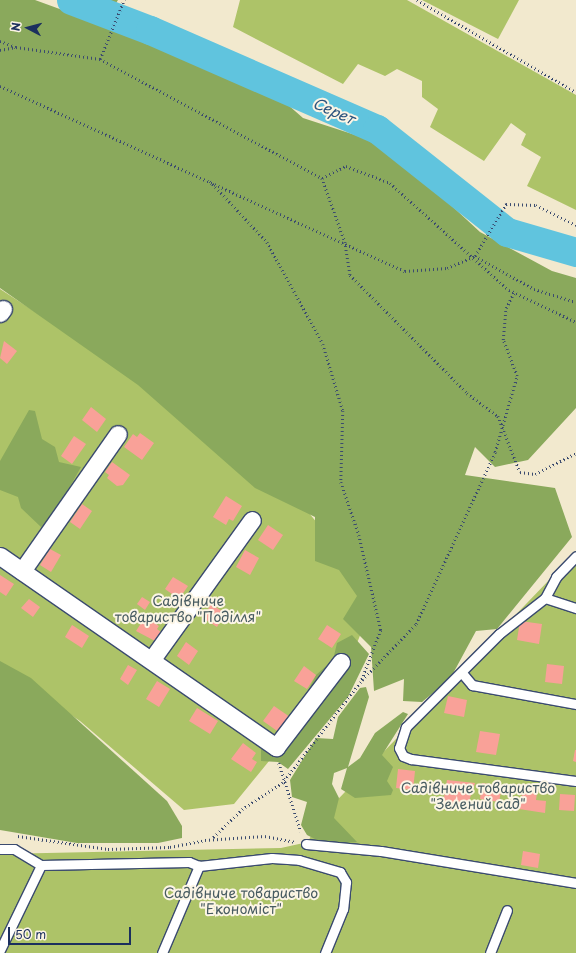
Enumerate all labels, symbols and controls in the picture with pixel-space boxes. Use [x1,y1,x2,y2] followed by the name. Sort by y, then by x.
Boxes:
[8,8,48,48] north arrow
[7,21,24,32] text: N
[310,93,358,127] water label: Серет
[115,593,261,626] park label: Садівниче товариство "Поділля"
[401,780,555,812] park label: Садівниче товариство "Зелений сад"
[164,885,318,918] park label: Садівниче товариство "Економіст"
[10,919,133,945] scale bar
[15,925,46,943] text: 50 m

